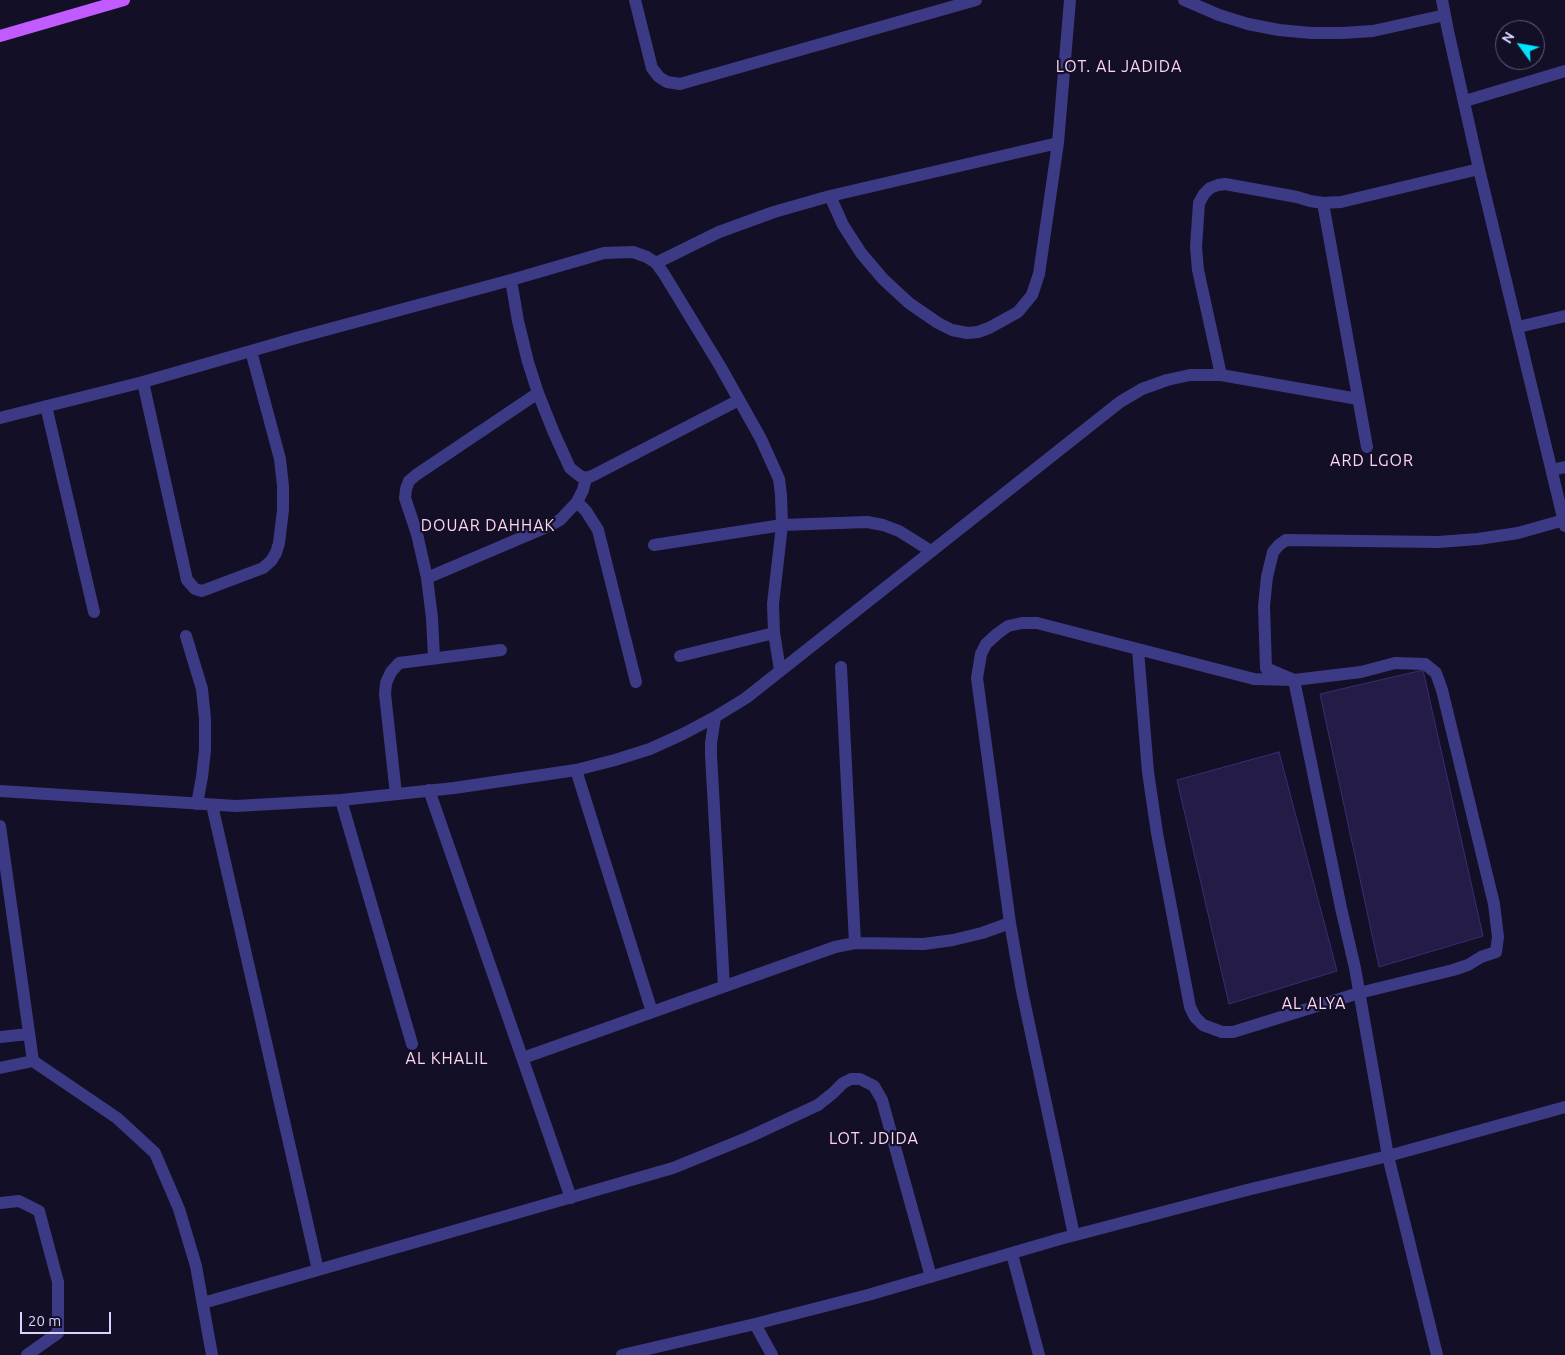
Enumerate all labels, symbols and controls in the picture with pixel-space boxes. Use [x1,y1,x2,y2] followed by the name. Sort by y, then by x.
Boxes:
[1495,20,1545,70] north arrow
[1499,29,1518,46] text: N
[1054,57,1184,77] district label: LOT. AL JADIDA
[1329,451,1415,471] district label: ARD LGOR
[419,516,557,536] district label: DOUAR DAHHAK
[1281,994,1347,1014] district label: AL ALYA
[404,1049,490,1069] district label: AL KHALIL
[828,1129,920,1149] district label: LOT. JDIDA
[22,1302,114,1334] scale bar
[28,1312,61,1329] text: 20 m

